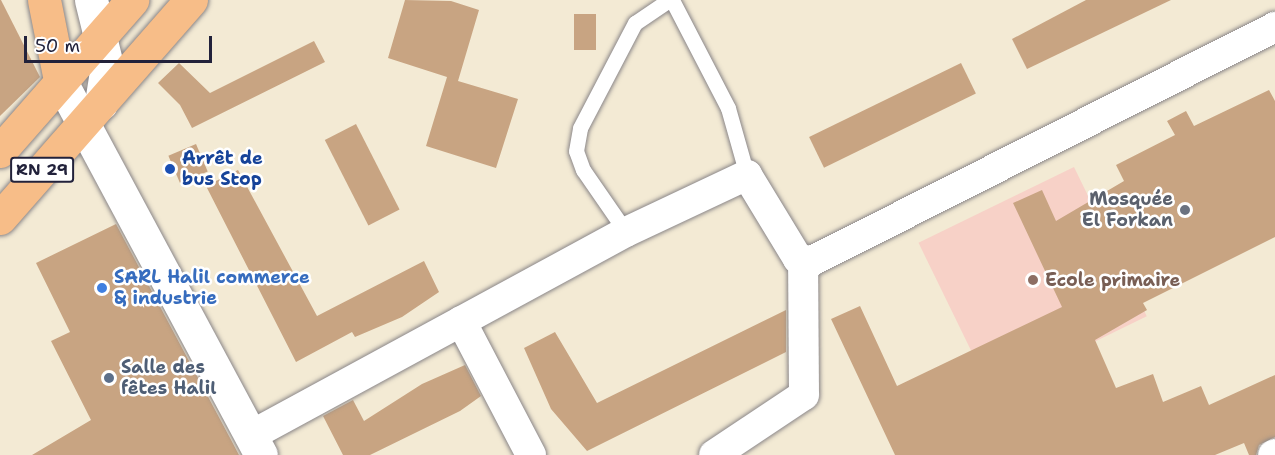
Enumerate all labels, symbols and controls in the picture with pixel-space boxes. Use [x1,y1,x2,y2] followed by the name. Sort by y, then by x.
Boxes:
[27,24,214,62] scale bar
[35,34,80,58] text: 50 m
[182,148,263,190] place label: Arrêt de bus Stop
[9,157,75,183] road number: RN 29
[163,162,177,176] marker: Arrêt de bus Stop
[1082,189,1173,232] place label: Mosquée El Forkan
[1178,203,1192,217] marker: Mosquée El Forkan
[114,267,310,310] place label: SARL Halil commerce & industrie
[1045,269,1180,291] place label: Ecole primaire
[1026,273,1040,287] marker: Ecole primaire
[95,281,109,295] marker: SARL Halil commerce & industrie
[121,357,216,400] place label: Salle des fêtes Halil
[102,371,116,385] marker: Salle des fêtes Halil

